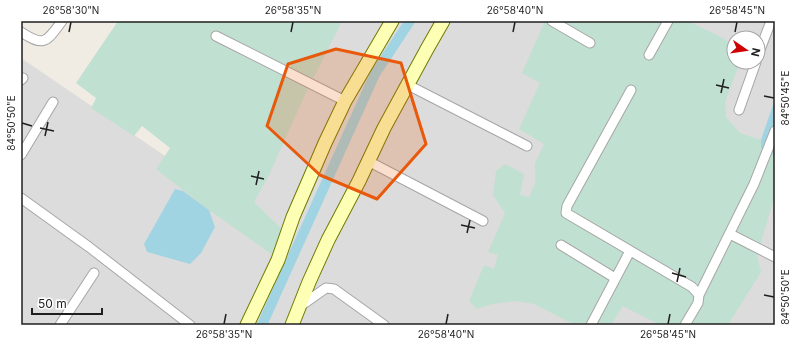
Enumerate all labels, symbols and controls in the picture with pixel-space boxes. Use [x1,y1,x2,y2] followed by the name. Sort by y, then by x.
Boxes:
[43,4,99,16] text: 26°58'30"N
[265,4,321,16] text: 26°58'35"N
[487,4,543,16] text: 26°58'40"N
[709,4,765,16] text: 26°58'45"N
[726,30,766,70] north arrow
[748,47,764,58] text: N
[779,71,791,125] text: 84°50'45"E
[5,95,17,151] text: 84°50'50"E
[779,269,791,325] text: 84°50'50"E
[32,290,102,316] scale bar
[38,296,67,311] text: 50 m
[196,328,252,340] text: 26°58'35"N
[418,328,474,340] text: 26°58'40"N
[640,328,696,340] text: 26°58'45"N

